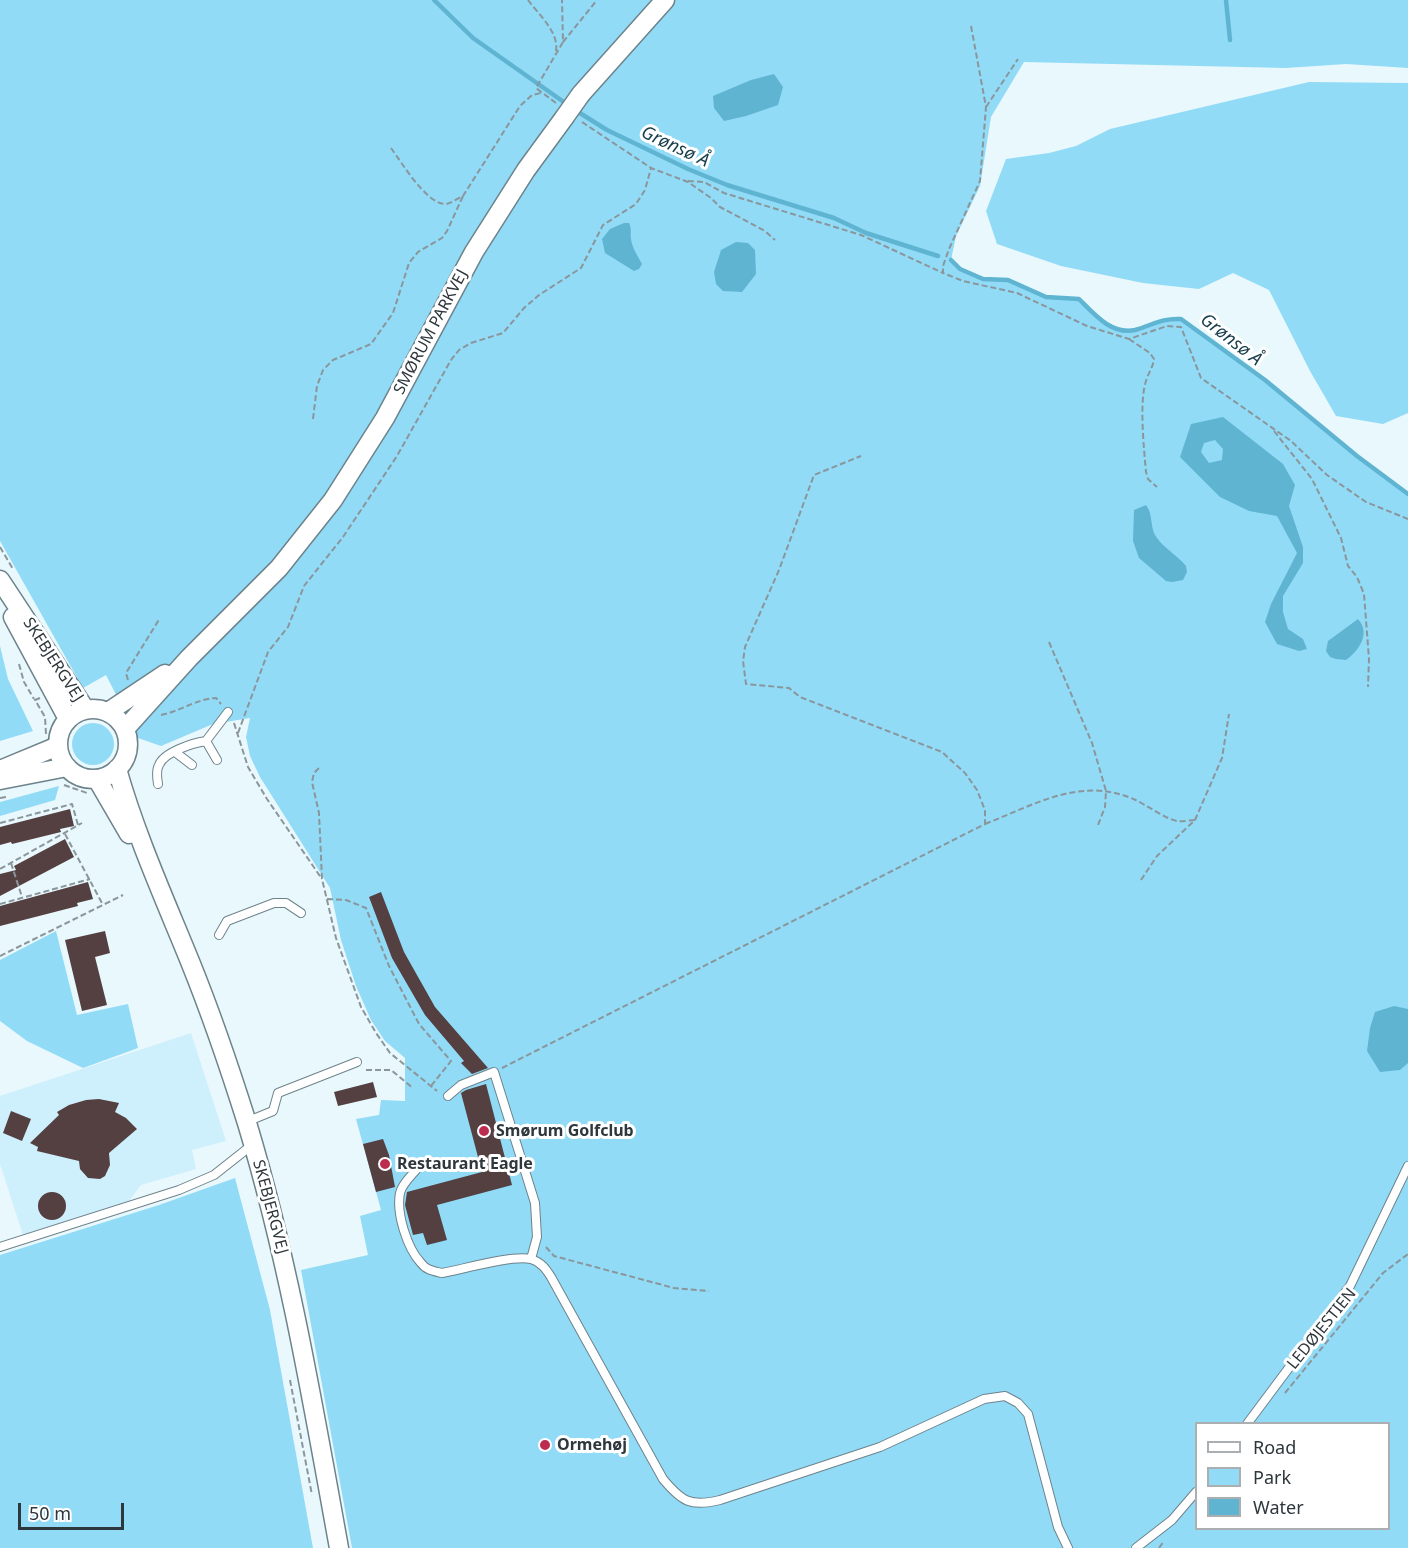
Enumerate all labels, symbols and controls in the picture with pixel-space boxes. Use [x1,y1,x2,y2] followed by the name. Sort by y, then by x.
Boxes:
[638,122,712,172] water label: Grønsø Å
[390,266,472,398] street label: SMØRUM PARKVEJ
[1196,309,1266,371] water label: Grønsø Å
[19,614,87,706] street label: SKEBJERGVEJ
[496,1121,634,1141] place label: Smørum Golfclub
[477,1124,491,1138] marker: Smørum Golfclub
[397,1154,533,1174] place label: Restaurant Eagle
[378,1157,392,1171] marker: Restaurant Eagle
[248,1158,292,1256] street label: SKEBJERGVEJ
[1283,1285,1361,1373] street label: LEDØJESTIEN
[1195,1422,1390,1530] legend
[557,1435,627,1455] place label: Ormehøj
[1253,1435,1296,1459] text: Road
[538,1438,552,1452] marker: Ormehøj
[1253,1465,1291,1489] text: Park
[21,1491,128,1529] scale bar
[1253,1495,1304,1519] text: Water
[29,1501,71,1525] text: 50 m

